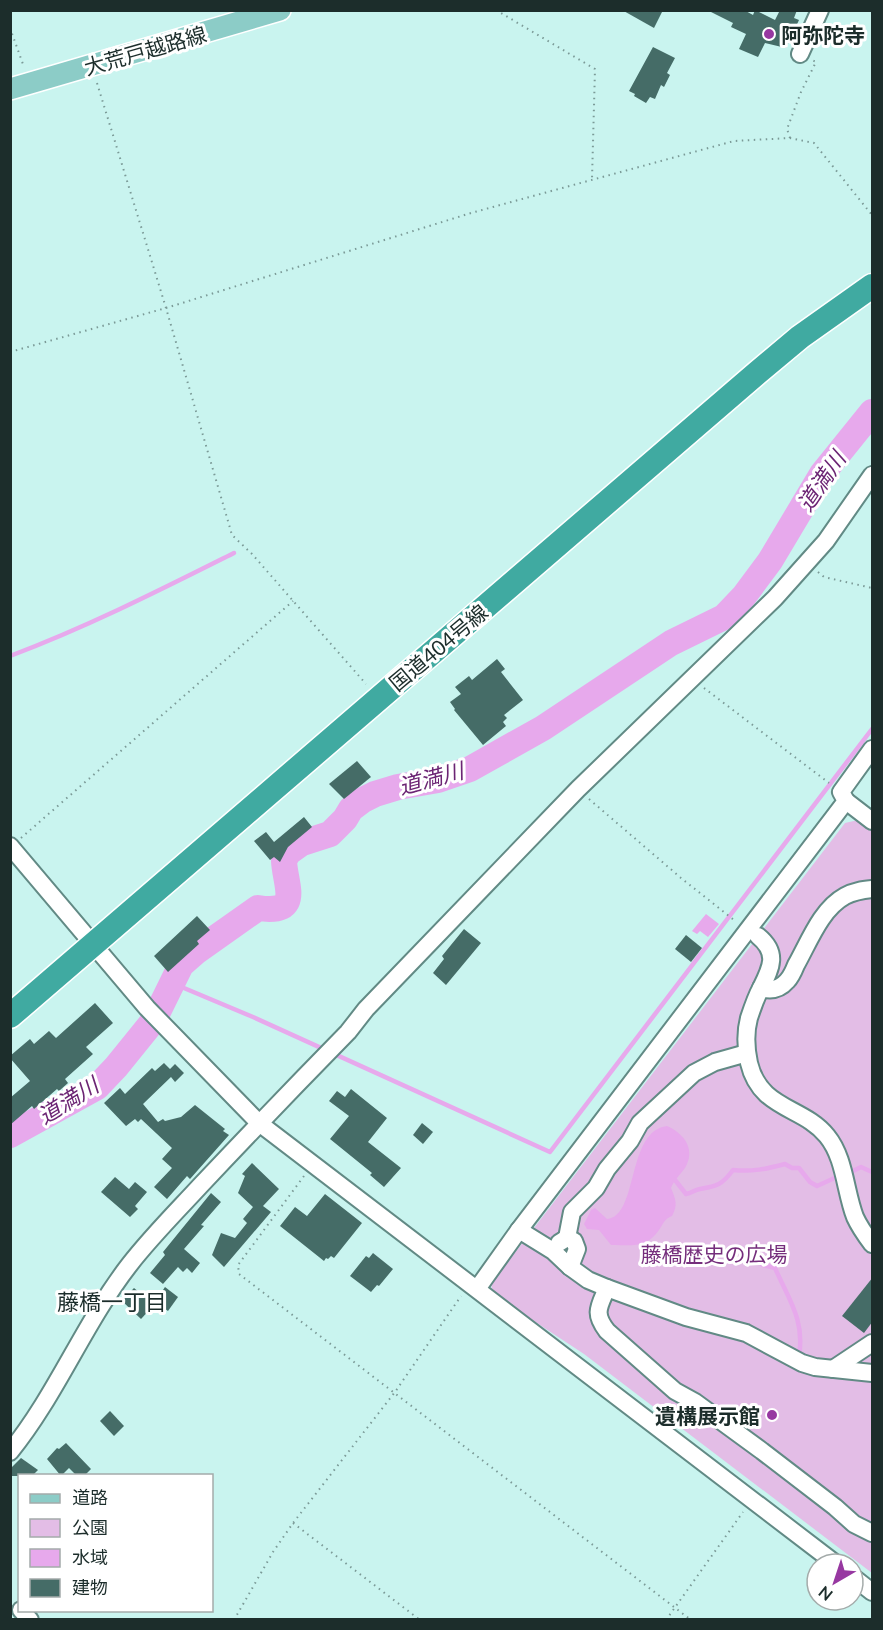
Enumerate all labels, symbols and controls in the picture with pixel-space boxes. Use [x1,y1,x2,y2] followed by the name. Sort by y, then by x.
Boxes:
[81,21,209,79] street label: 大荒戸越路線
[781,22,865,47] place label: 阿弥陀寺
[762,27,776,41] marker: 阿弥陀寺
[791,444,852,516] water label: 道満川
[384,599,492,695] street label: 国道404号線
[396,756,468,800] water label: 道満川
[33,1070,105,1129] water label: 道満川
[641,1241,788,1266] park label: 藤橋歴史の広場
[57,1288,167,1315] district label: 藤橋一丁目
[655,1403,760,1428] place label: 遺構展示館
[765,1408,779,1422] marker: 遺構展示館
[18,1474,213,1612] legend
[72,1486,108,1508] text: 道路
[72,1516,108,1538] text: 公園
[72,1546,108,1568] text: 水域
[805,1552,865,1612] north arrow
[72,1576,108,1598] text: 建物
[814,1583,836,1605] text: N

